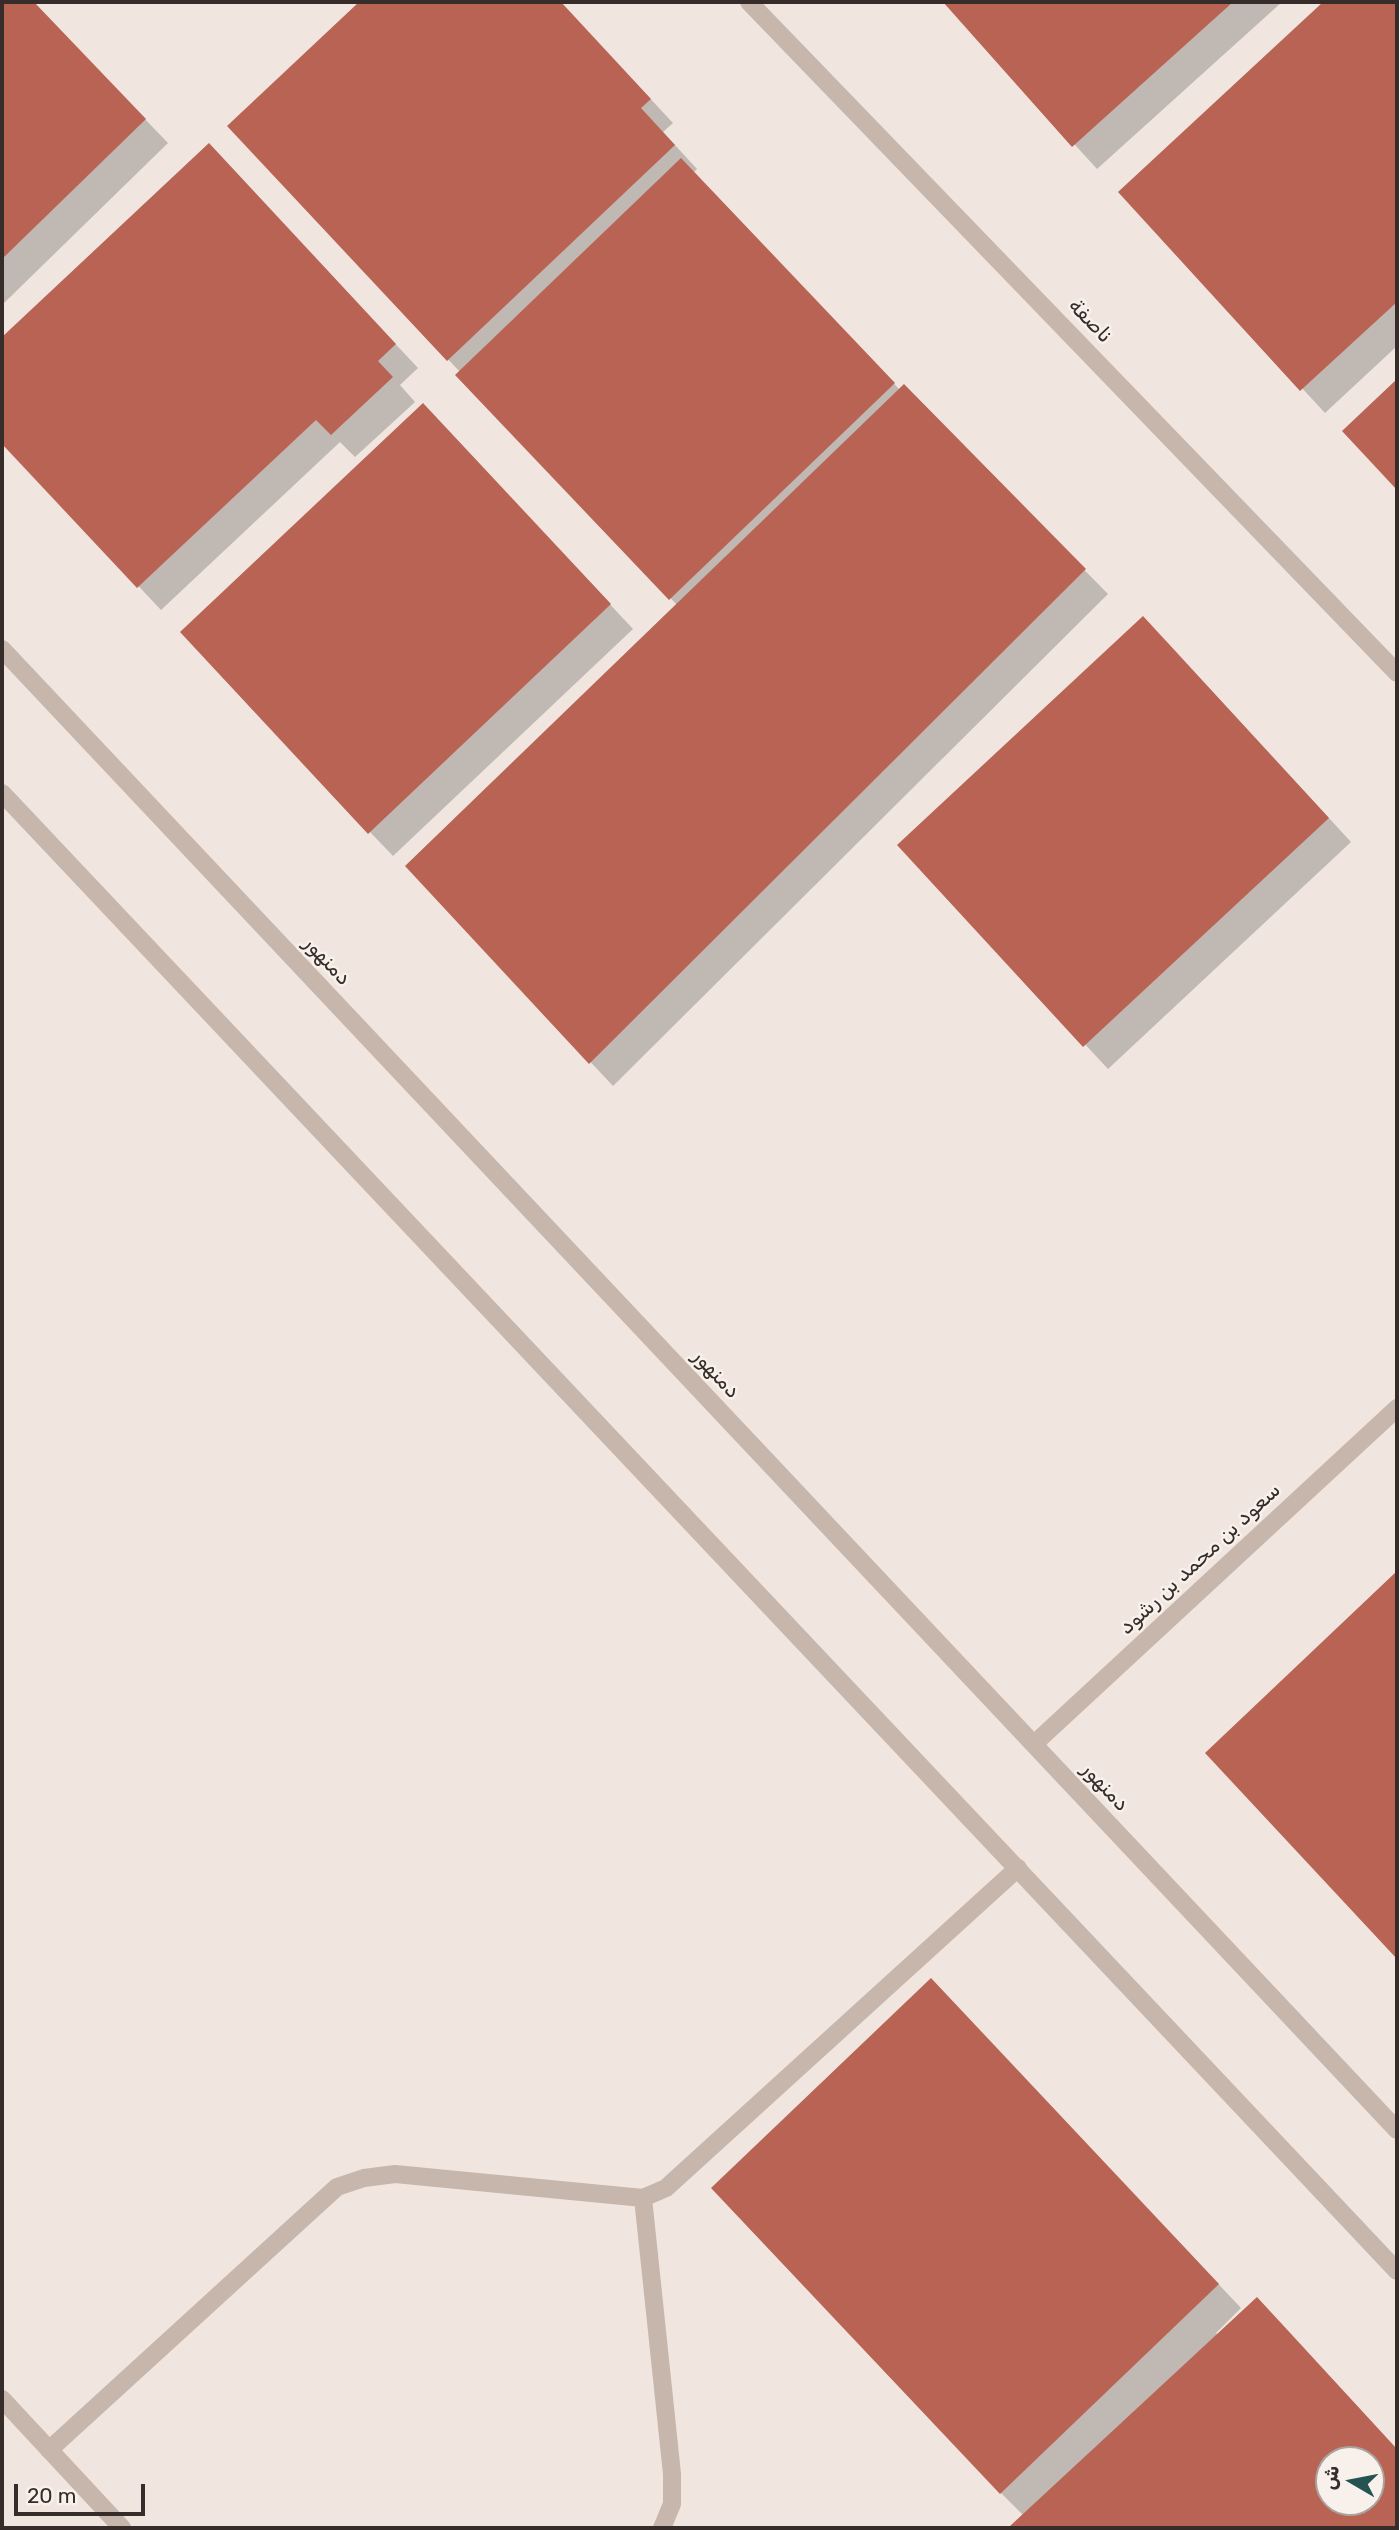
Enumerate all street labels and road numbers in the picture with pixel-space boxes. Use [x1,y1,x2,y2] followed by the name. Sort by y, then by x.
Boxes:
[1063,294,1117,348] street label: ناصفة
[298,931,356,991] street label: دمنهور
[687,1344,745,1404] street label: دمنهور
[1114,1478,1286,1640] street label: سعود بن محمد بن رشود
[1076,1757,1134,1817] street label: دمنهور

